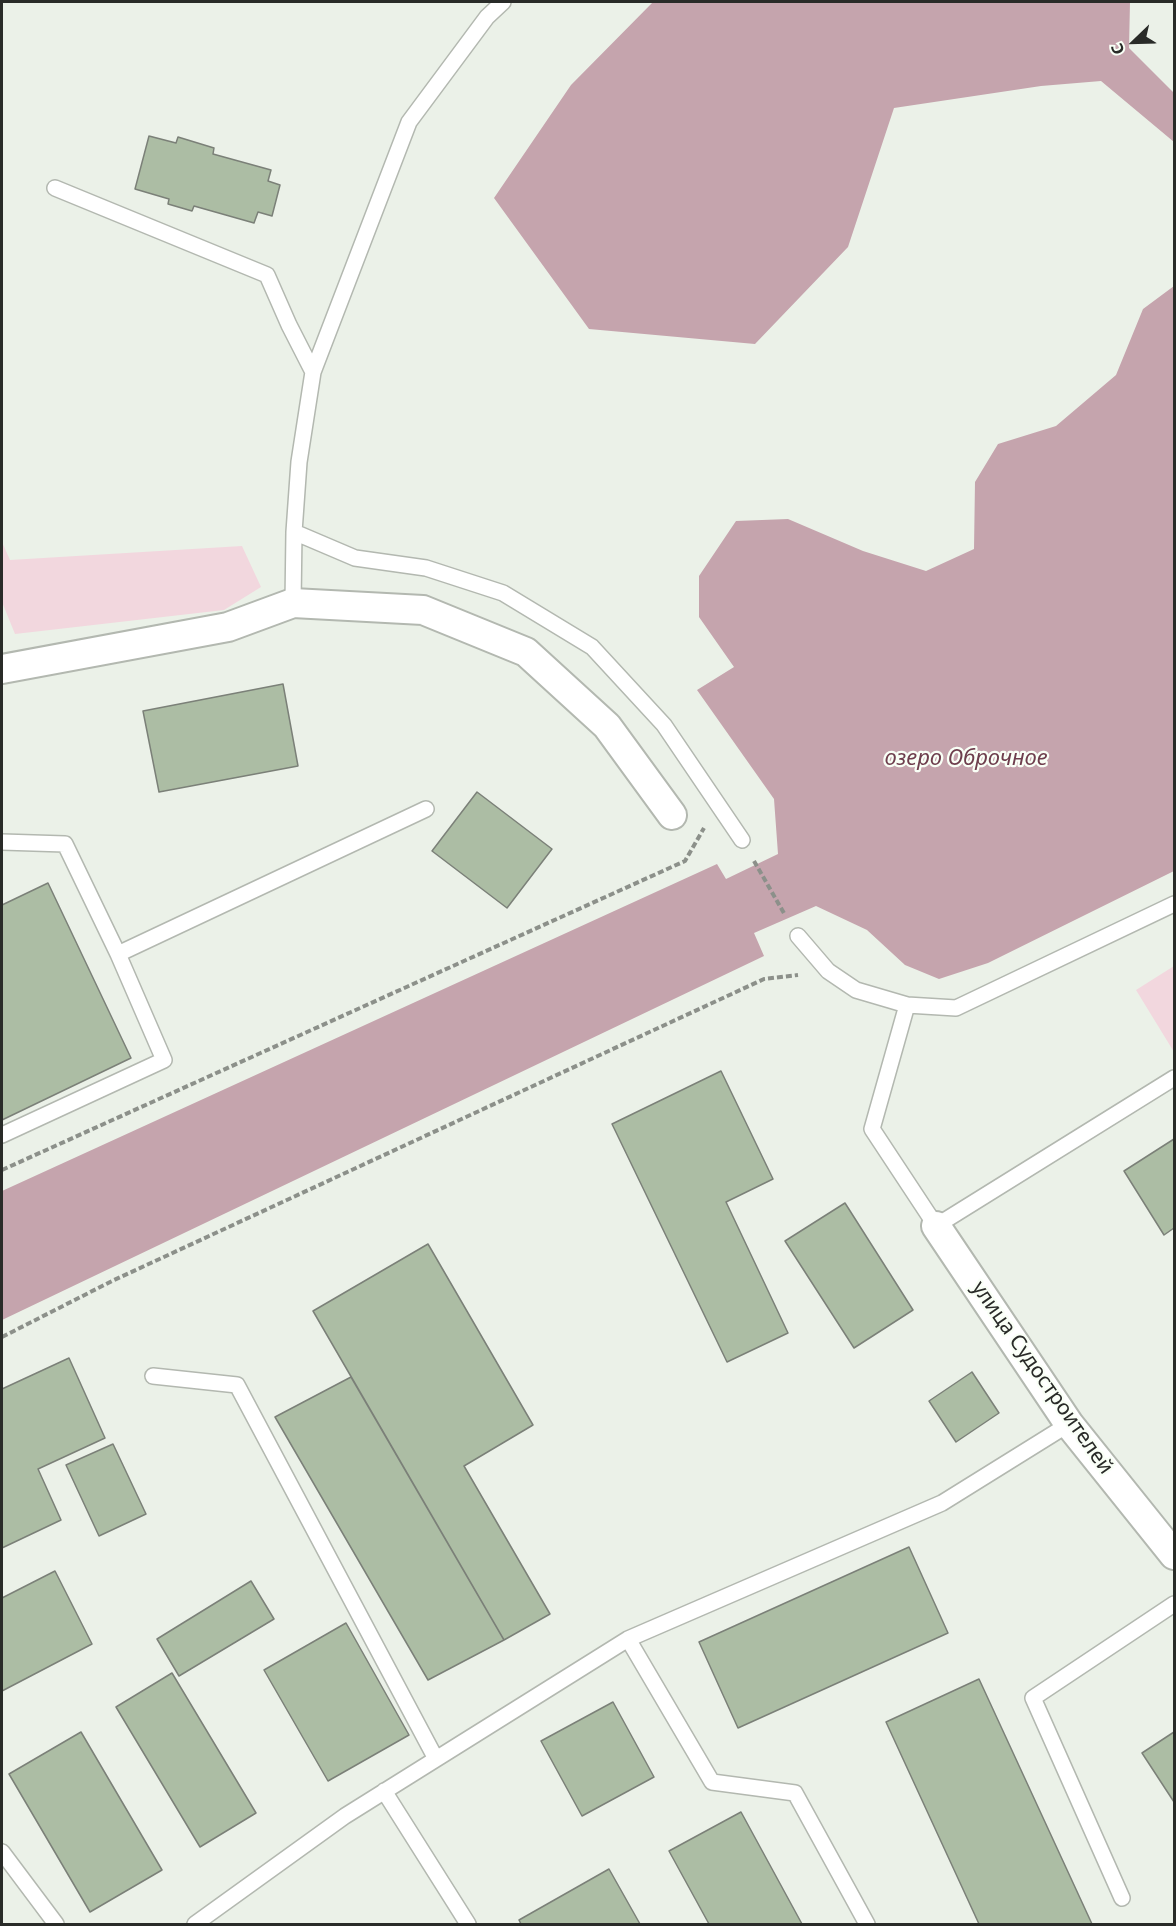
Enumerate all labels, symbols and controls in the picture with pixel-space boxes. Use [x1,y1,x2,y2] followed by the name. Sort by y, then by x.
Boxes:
[1104,12,1164,72] north arrow
[1105,40,1130,58] text: С
[884,746,1048,772] water label: озеро Оброчное
[966,1277,1118,1479] street label: улица Судостроителей

